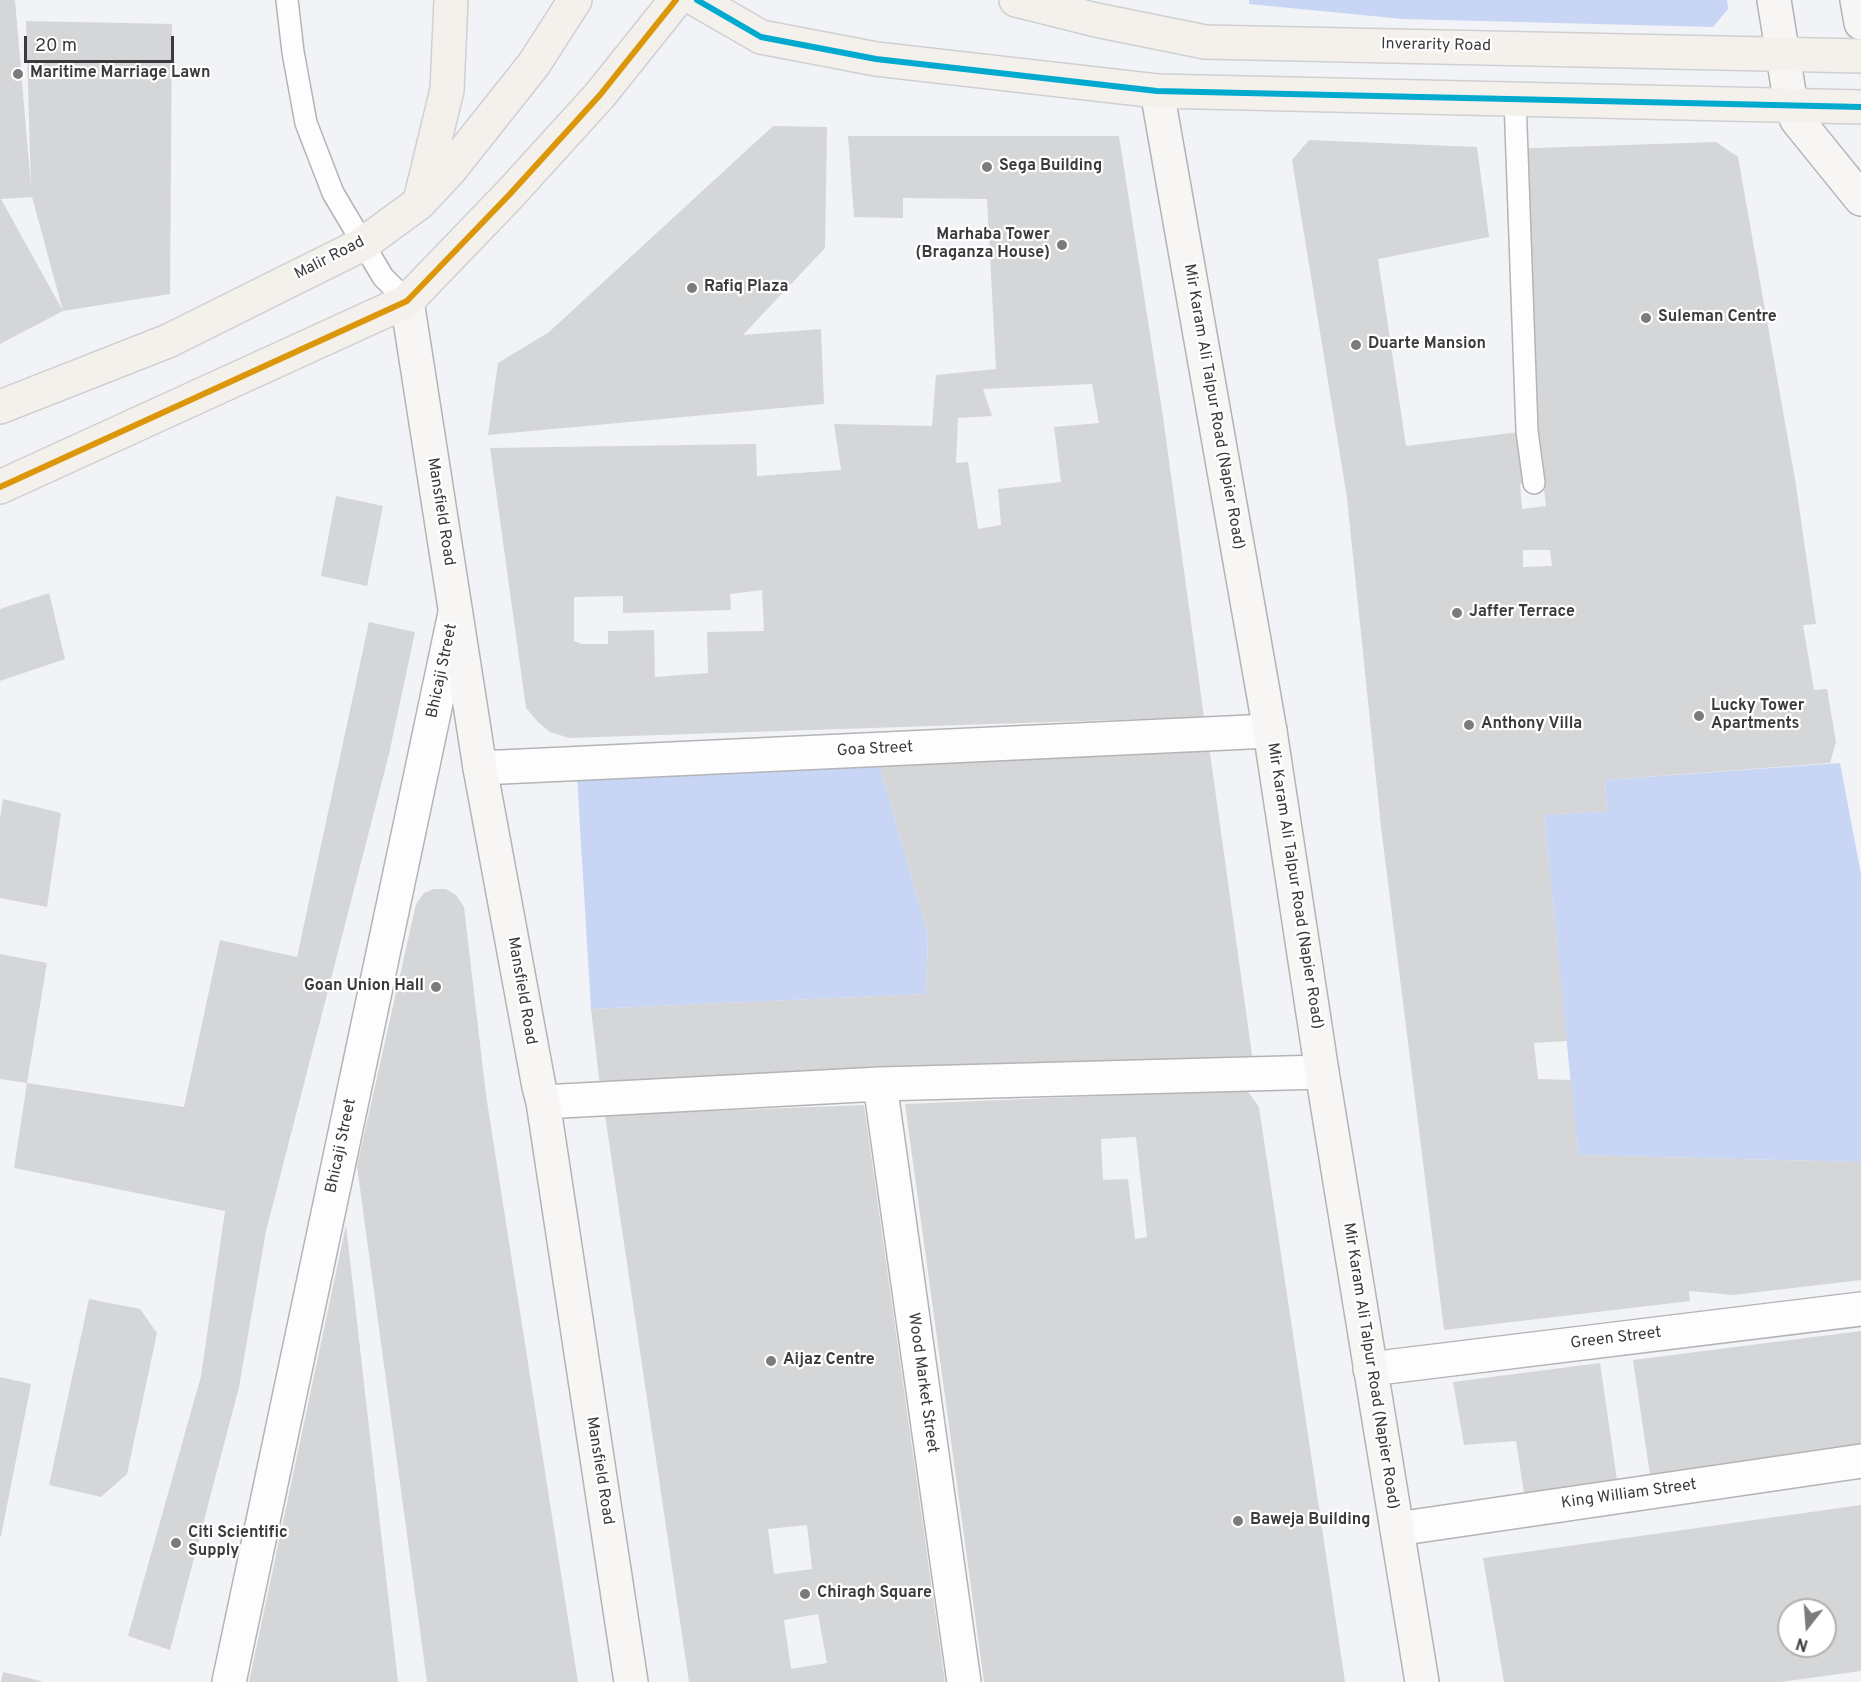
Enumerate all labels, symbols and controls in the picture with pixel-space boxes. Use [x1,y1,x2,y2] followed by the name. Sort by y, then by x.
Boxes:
[27,24,177,62] scale bar
[35,35,77,58] text: 20 m
[1381,35,1491,57] street label: Inverarity Road
[30,64,210,84] place label: Maritime Marriage Lawn
[11,67,25,81] marker: Maritime Marriage Lawn
[999,157,1102,177] place label: Sega Building
[980,160,994,174] marker: Sega Building
[916,226,1050,264] place label: Marhaba Tower (Braganza House)
[292,233,368,285] street label: Malir Road
[1055,238,1069,252] marker: Marhaba Tower (Braganza House)
[1178,263,1248,551] street label: Mir Karam Ali Talpur Road (Napier Road)
[704,278,788,298] place label: Rafiq Plaza
[685,281,699,295] marker: Rafiq Plaza
[1658,308,1777,328] place label: Suleman Centre
[1639,311,1653,325] marker: Suleman Centre
[1368,335,1486,355] place label: Duarte Mansion
[1349,338,1363,352] marker: Duarte Mansion
[422,456,458,568] street label: Mansfield Road
[1469,603,1575,623] place label: Jaffer Terrace
[1450,606,1464,620] marker: Jaffer Terrace
[424,622,462,720] street label: Bhicaji Street
[1711,697,1805,735] place label: Lucky Tower Apartments
[1692,709,1706,723] marker: Lucky Tower Apartments
[1481,715,1582,735] place label: Anthony Villa
[1462,718,1476,732] marker: Anthony Villa
[836,738,914,762] street label: Goa Street
[1262,741,1326,1031] street label: Mir Karam Ali Talpur Road (Napier Road)
[502,935,540,1047] street label: Mansfield Road
[304,977,424,997] place label: Goan Union Hall
[429,980,443,994] marker: Goan Union Hall
[323,1097,361,1195] street label: Bhicaji Street
[1338,1221,1402,1511] street label: Mir Karam Ali Talpur Road (Napier Road)
[903,1311,941,1455] street label: Wood Market Street
[1570,1324,1662,1354] street label: Green Street
[783,1351,875,1371] place label: Aijaz Centre
[764,1354,778,1368] marker: Aijaz Centre
[581,1415,617,1527] street label: Mansfield Road
[1560,1476,1698,1514] street label: King William Street
[1250,1511,1370,1531] place label: Baweja Building
[1231,1514,1245,1528] marker: Baweja Building
[188,1524,288,1562] place label: Citi Scientific Supply
[169,1536,183,1550] marker: Citi Scientific Supply
[817,1584,932,1604] place label: Chiragh Square
[798,1587,812,1601] marker: Chiragh Square
[1777,1598,1837,1658] north arrow
[1794,1632,1811,1655] text: N

